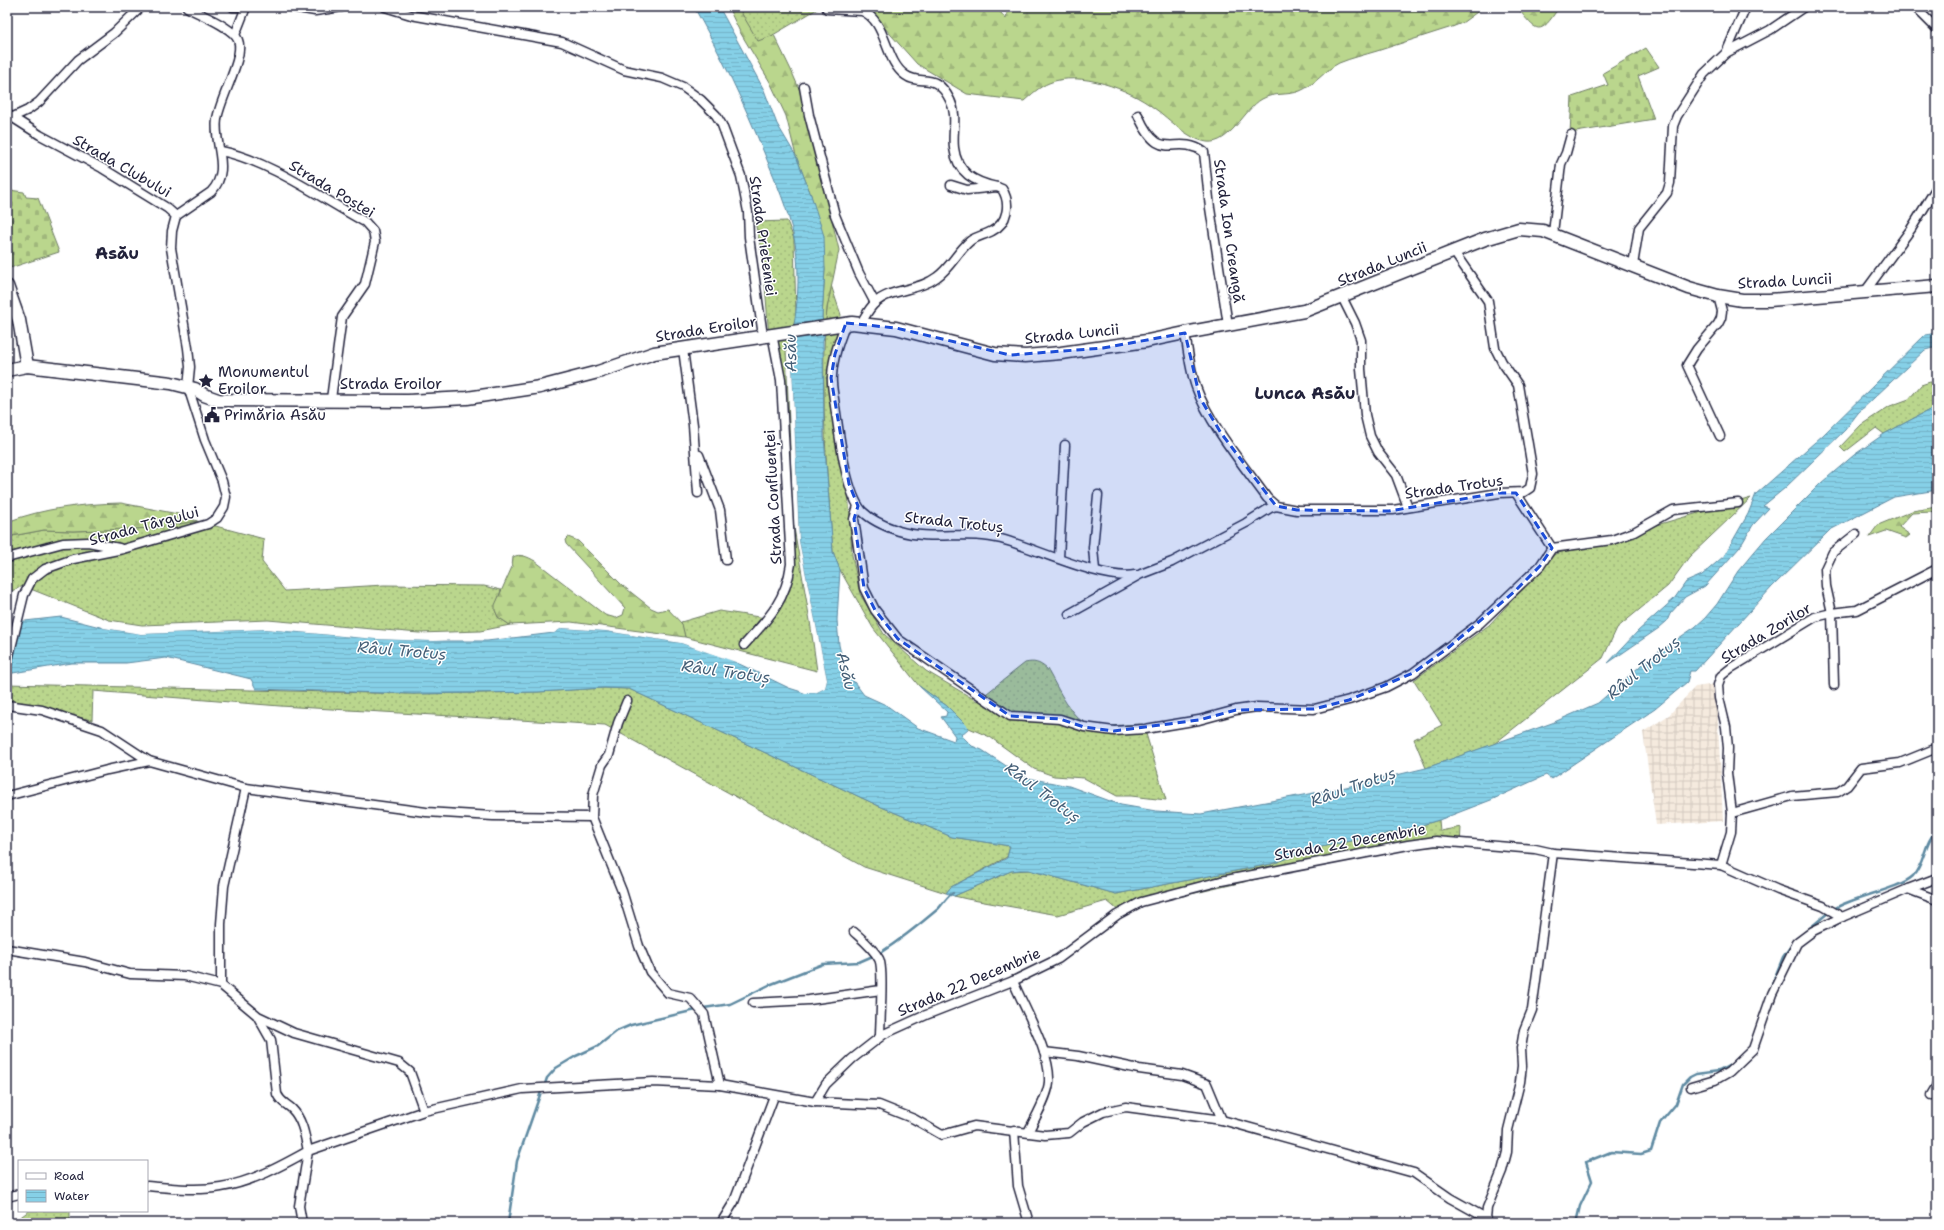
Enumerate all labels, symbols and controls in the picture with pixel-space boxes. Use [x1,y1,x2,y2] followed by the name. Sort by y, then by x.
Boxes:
[69,130,175,202] street label: Strada Clubului
[285,156,379,223] street label: Strada Poștei
[1209,158,1249,305] street label: Strada Ion Creangă
[745,175,781,297] street label: Strada Prieteniei
[1334,237,1430,291] street label: Strada Luncii
[95,242,139,264] district label: Asău
[1737,269,1833,293] street label: Strada Luncii
[654,311,758,347] street label: Strada Eroilor
[1024,319,1120,349] street label: Strada Luncii
[780,334,801,372] water label: Asău
[218,362,309,399] place label: Monumentul Eroilor
[197,372,215,390] place icon: Monumentul Eroilor
[340,374,442,394] street label: Strada Eroilor
[1255,382,1356,404] district label: Lunca Asău
[224,405,326,425] place label: Primăria Asău
[203,406,221,424] public building icon: Primăria Asău
[759,429,788,565] street label: Strada Confluenței
[1403,470,1505,505] street label: Strada Trotuș
[87,502,201,550] street label: Strada Târgului
[903,507,1004,538] street label: Strada Trotuș
[1717,598,1815,668] street label: Strada Zorilor
[1602,631,1685,704] water label: Râul Trotuș
[357,636,447,666] water label: Râul Trotuș
[832,650,861,692] water label: Asău
[680,655,772,689] water label: Râul Trotuș
[1000,757,1085,828] water label: Râul Trotuș
[1308,762,1399,812] water label: Râul Trotuș
[1273,819,1427,865] street label: Strada 22 Decembrie
[894,943,1044,1021] street label: Strada 22 Decembrie
[18,1160,148,1212] legend
[54,1168,85,1184] text: Road
[54,1188,90,1204] text: Water

